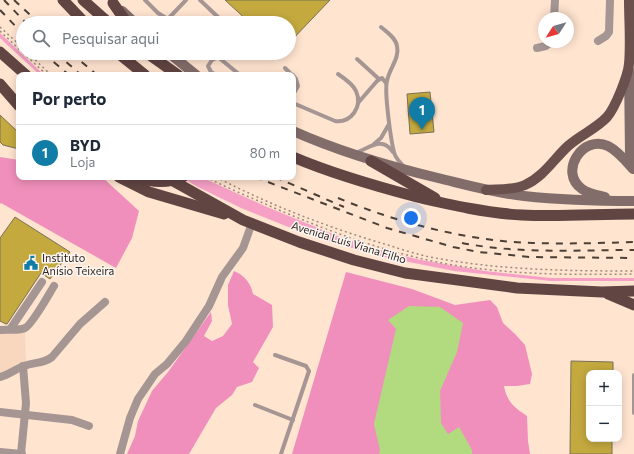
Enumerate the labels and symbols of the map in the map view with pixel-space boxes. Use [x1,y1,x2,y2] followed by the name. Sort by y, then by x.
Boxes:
[538,12,574,48] north arrow
[409,97,435,130] pin: 1
[401,208,421,228] your location
[290,218,408,266] street label: Avenida Luís Viana Filho
[42,251,114,277] place label: Instituto Anísio Teixeira
[23,255,39,271] public building icon: Instituto Anísio Teixeira

